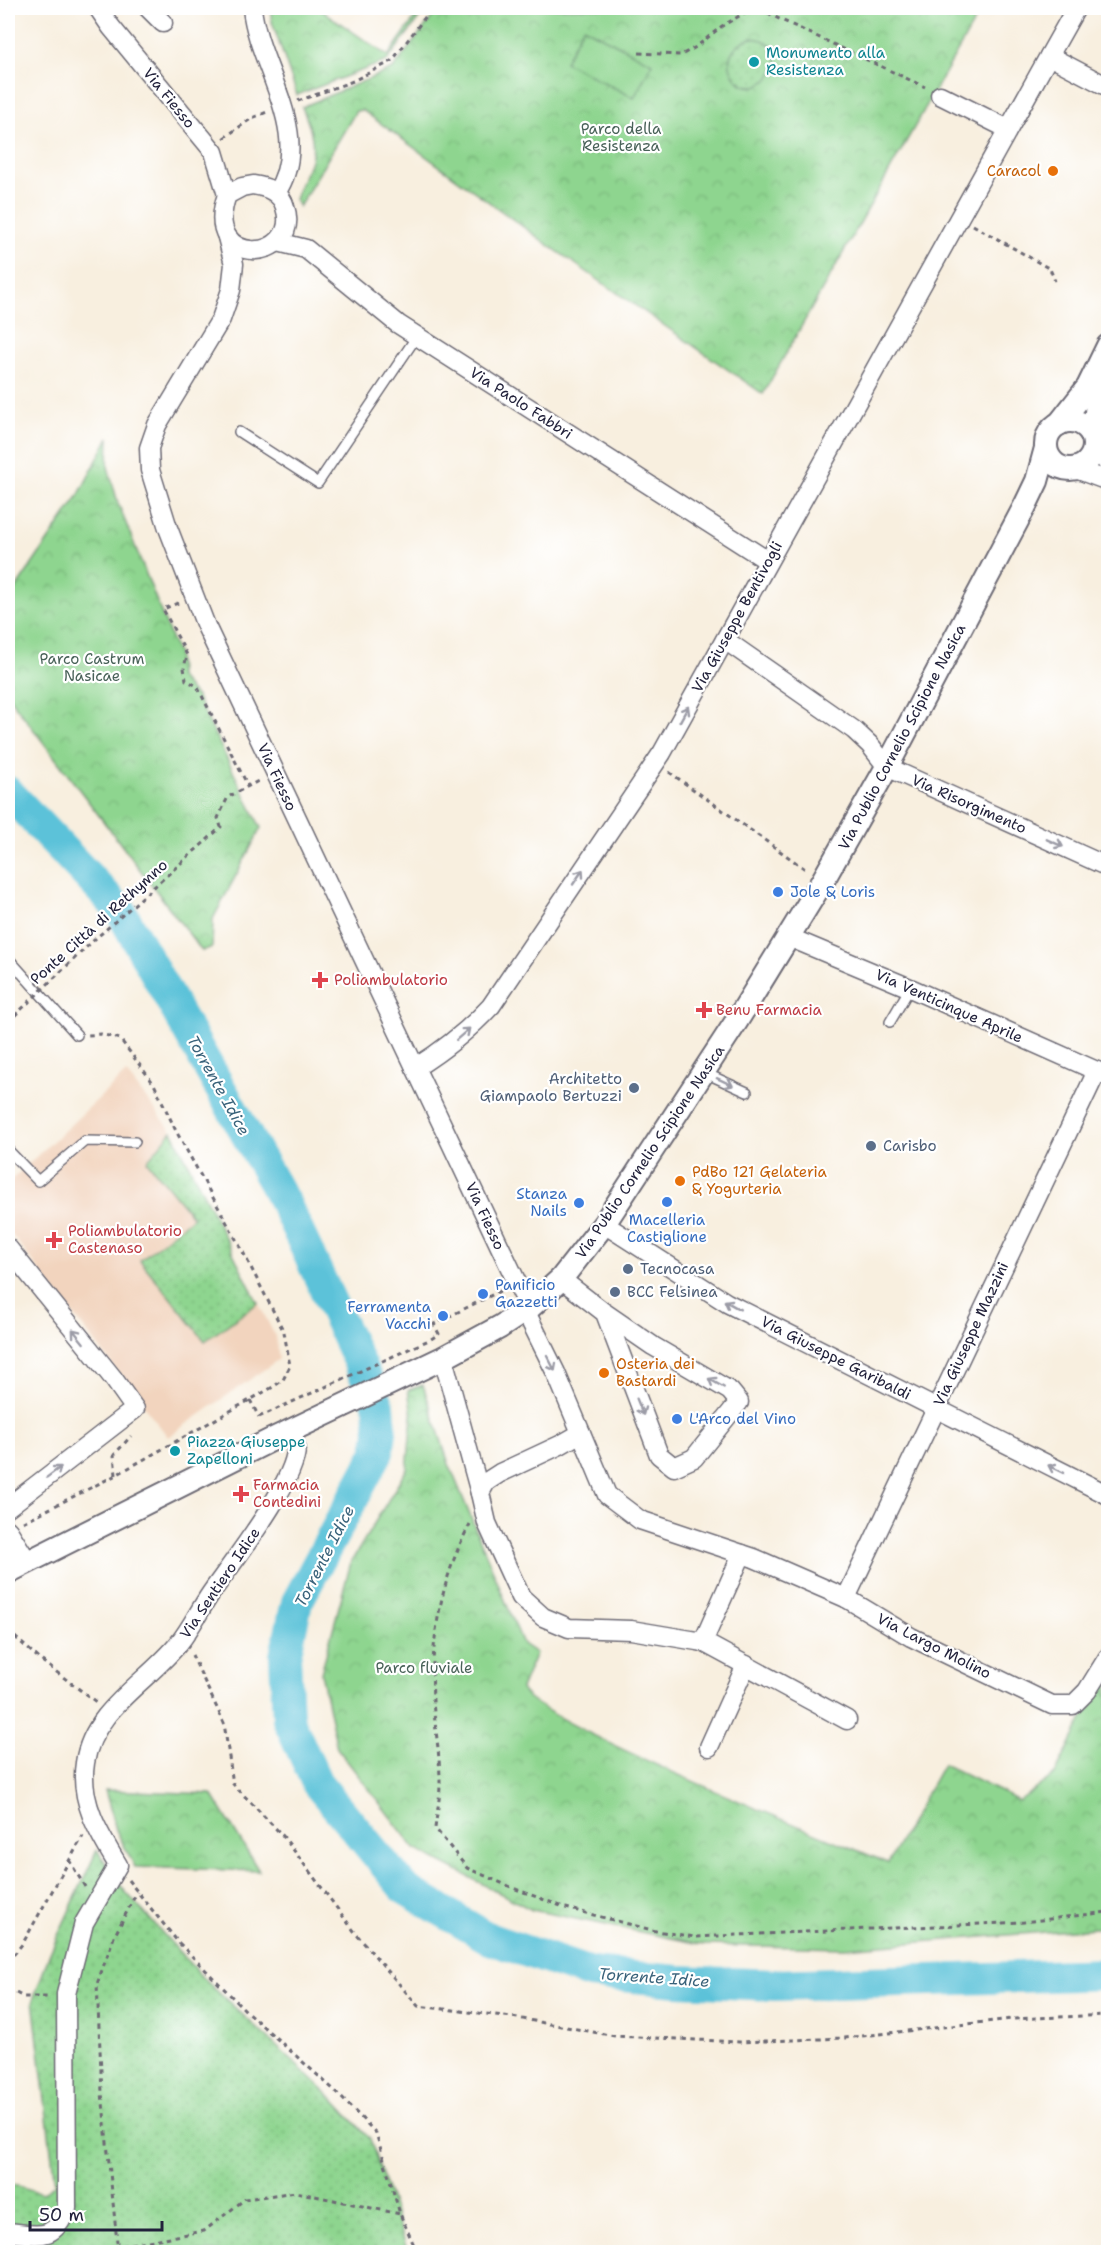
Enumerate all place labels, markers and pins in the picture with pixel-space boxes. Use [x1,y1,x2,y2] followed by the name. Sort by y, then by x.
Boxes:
[766,43,886,80] place label: Monumento alla Resistenza
[747,55,761,69] marker: Monumento alla Resistenza
[987,161,1041,181] place label: Caracol
[1046,164,1060,178] marker: Caracol
[790,882,875,902] place label: Jole & Loris
[771,885,785,899] marker: Jole & Loris
[334,970,448,990] place label: Poliambulatorio
[311,971,329,989] marker: Poliambulatorio
[716,1000,823,1020] place label: Benu Farmacia
[697,1003,711,1017] marker: Benu Farmacia
[480,1069,622,1106] place label: Architetto Giampaolo Bertuzzi
[627,1081,641,1095] marker: Architetto Giampaolo Bertuzzi
[883,1136,937,1156] place label: Carisbo
[864,1139,878,1153] marker: Carisbo
[692,1162,828,1199] place label: PdBo 121 Gelateria & Yogurteria
[673,1174,687,1188] marker: PdBo 121 Gelateria & Yogurteria
[516,1184,568,1221] place label: Stanza Nails
[660,1195,674,1209] marker: Macelleria Castiglione
[572,1196,586,1210] marker: Stanza Nails
[627,1210,707,1247] place label: Macelleria Castiglione
[68,1221,182,1258] place label: Poliambulatorio Castenaso
[45,1231,63,1249] marker: Poliambulatorio Castenaso
[640,1259,715,1279] place label: Tecnocasa
[621,1262,635,1276] marker: Tecnocasa
[495,1275,558,1312] place label: Panificio Gazzetti
[627,1282,718,1302] place label: BCC Felsinea
[608,1285,622,1299] marker: BCC Felsinea
[476,1287,490,1301] marker: Panificio Gazzetti
[347,1297,432,1334] place label: Ferramenta Vacchi
[436,1309,450,1323] marker: Ferramenta Vacchi
[616,1354,695,1391] place label: Osteria dei Bastardi
[597,1366,611,1380] marker: Osteria dei Bastardi
[689,1409,796,1429] place label: L'Arco del Vino
[670,1412,684,1426] marker: L'Arco del Vino
[187,1432,305,1469] place label: Piazza Giuseppe Zapelloni
[168,1444,182,1458] marker: Piazza Giuseppe Zapelloni
[253,1475,321,1512] place label: Farmacia Contedini
[234,1487,248,1501] marker: Farmacia Contedini

